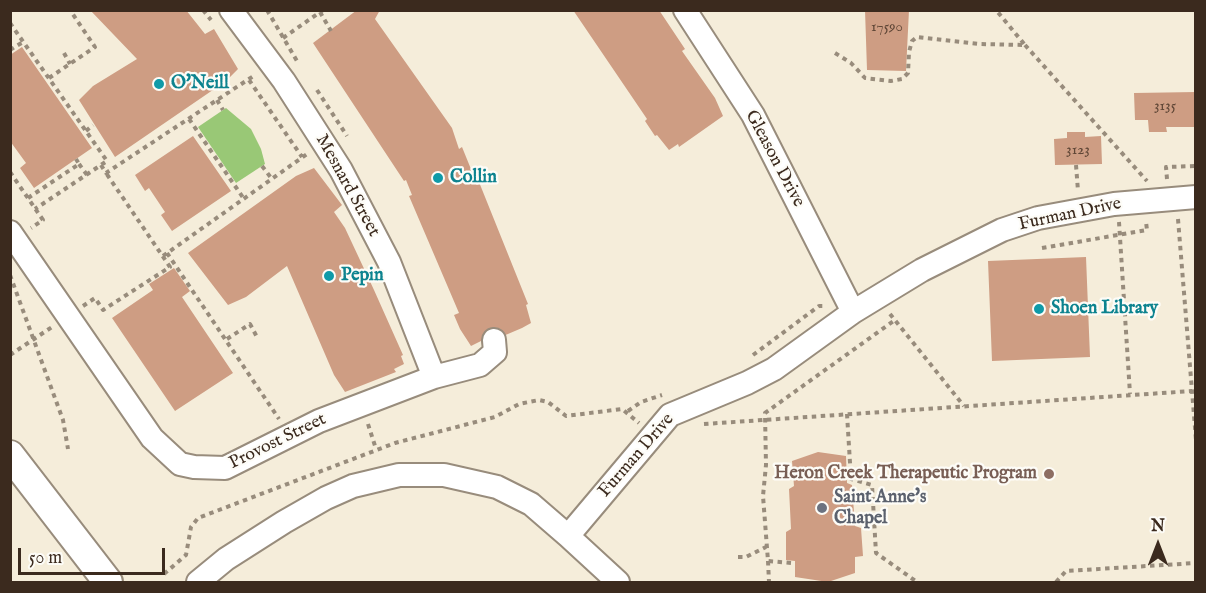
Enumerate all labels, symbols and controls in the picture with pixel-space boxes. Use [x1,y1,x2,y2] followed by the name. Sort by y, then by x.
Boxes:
[871,19,903,37] house number: 17590
[171,73,229,95] place label: O'Neill
[152,77,166,91] marker: O'Neill
[1154,98,1176,116] house number: 3135
[739,107,809,211] street label: Gleason Drive
[310,131,384,241] street label: Mesnard Street
[1066,142,1090,160] house number: 3123
[450,167,497,189] place label: Collin
[431,171,445,185] marker: Collin
[1017,194,1123,236] street label: Furman Drive
[341,265,384,287] place label: Pepin
[322,269,336,283] marker: Pepin
[1051,298,1158,320] place label: Shoen Library
[1032,302,1046,316] marker: Shoen Library
[226,409,330,475] street label: Provost Street
[595,410,679,502] street label: Furman Drive
[774,463,1037,485] place label: Heron Creek Therapeutic Program
[1042,467,1056,481] marker: Heron Creek Therapeutic Program
[834,487,926,530] place label: Saint Anne's Chapel
[815,501,829,515] marker: Saint Anne's Chapel
[1128,515,1188,575] north arrow
[1151,517,1165,537] text: N
[21,536,168,574] scale bar
[29,547,62,570] text: 50 m

